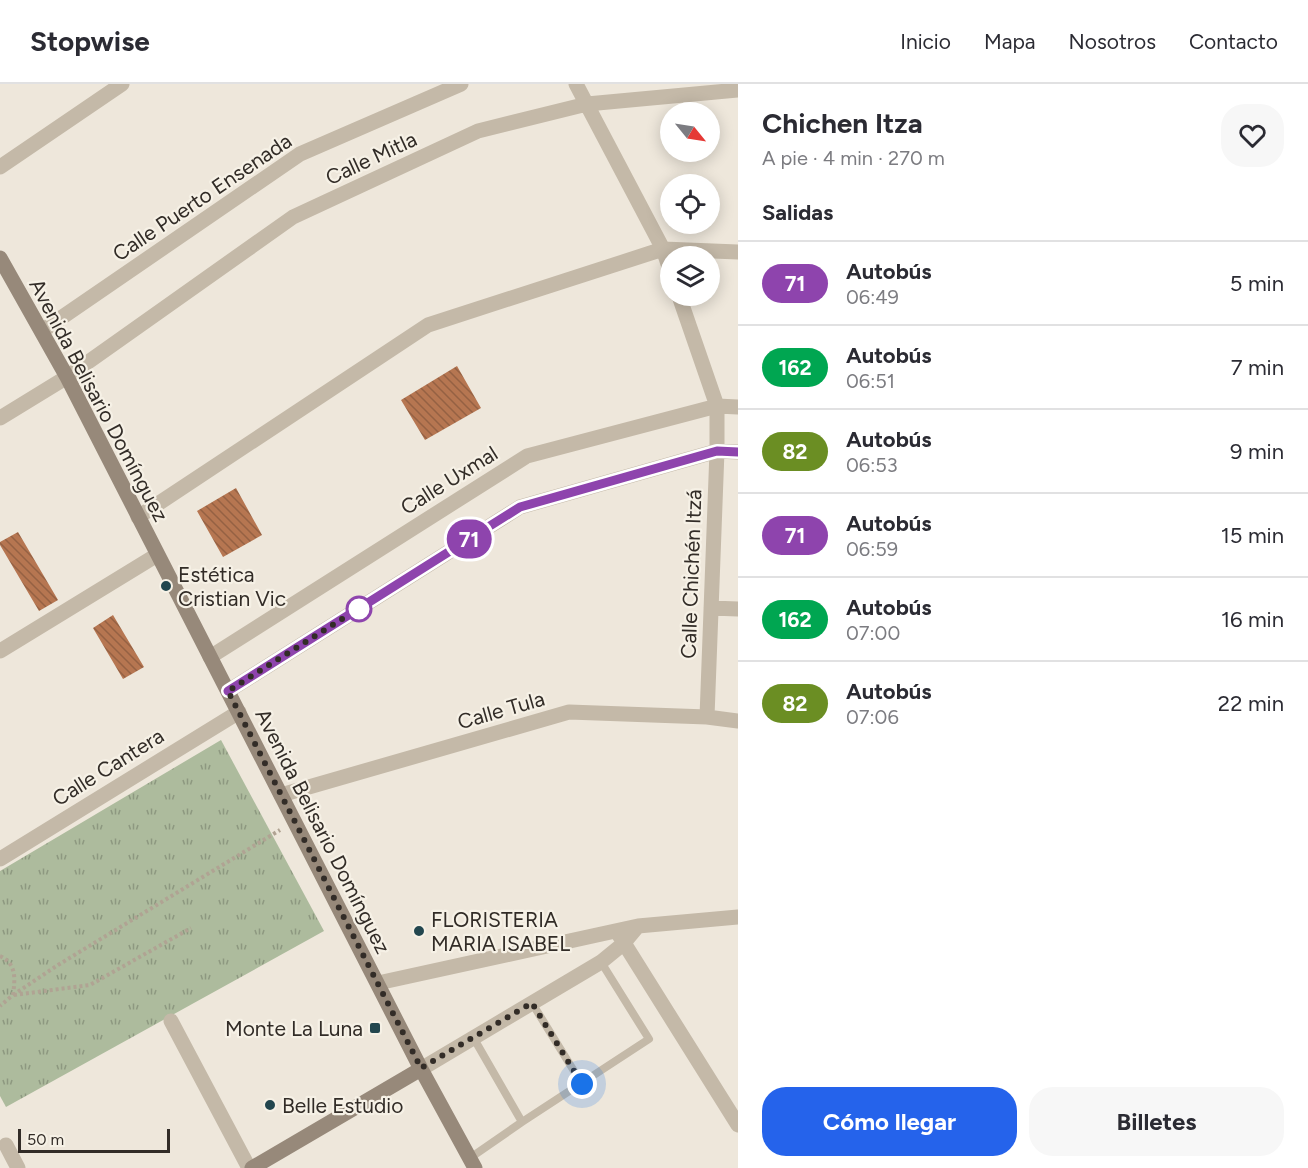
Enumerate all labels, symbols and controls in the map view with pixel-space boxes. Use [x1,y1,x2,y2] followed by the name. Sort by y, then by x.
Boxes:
[30,24,150,58] text: Stopwise
[900,29,951,54] text: Inicio
[984,29,1036,54] text: Mapa
[1069,29,1156,54] text: Nosotros
[1189,29,1278,54] text: Contacto
[660,102,720,162] north arrow
[660,102,720,306] map controls
[1221,104,1284,167] button: heart
[762,106,923,140] text: Chichen Itza
[321,126,421,190] street label: Calle Mitla
[108,128,296,266] street label: Calle Puerto Ensenada
[762,146,945,170] text: A pie · 4 min · 270 m
[660,174,720,234] button: locate
[762,199,833,226] text: Salidas
[660,246,720,306] button: layers
[846,258,932,285] text: Autobús
[1230,270,1284,297] text: 5 min
[785,271,805,296] text: 71
[24,274,174,526] street label: Avenida Belisario Domínguez
[846,285,899,309] text: 06:49
[846,342,932,369] text: Autobús
[1231,354,1284,381] text: 7 min
[778,355,812,380] text: 162
[846,369,895,393] text: 06:51
[846,426,932,453] text: Autobús
[1230,438,1284,465] text: 9 min
[782,439,808,464] text: 82
[396,440,502,520] street label: Calle Uxmal
[846,453,898,477] text: 06:53
[676,489,706,659] street label: Calle Chichén Itzá
[846,510,932,537] text: Autobús
[442,520,496,558] line badge: 71
[1221,522,1284,549] text: 15 min
[785,523,805,548] text: 71
[459,527,479,552] text: 71
[846,537,898,561] text: 06:59
[178,562,286,611] place label: Estética Cristian Vic
[159,579,173,593] marker: Estética Cristian Vic
[846,594,932,621] text: Autobús
[346,596,372,622] unlabelled marker
[1221,606,1284,633] text: 16 min
[778,607,812,632] text: 162
[846,621,900,645] text: 07:00
[846,678,932,705] text: Autobús
[455,686,547,734] street label: Calle Tula
[1218,690,1284,717] text: 22 min
[782,691,808,716] text: 82
[250,704,396,958] street label: Avenida Belisario Domínguez
[846,705,899,729] text: 07:06
[48,723,168,811] street label: Calle Cantera
[431,907,570,956] place label: FLORISTERIA MARIA ISABEL
[412,924,426,938] marker: FLORISTERIA MARIA ISABEL
[225,1016,363,1041] place label: Monte La Luna
[368,1021,382,1035] marker: Monte La Luna
[567,1069,597,1099] your location
[762,1087,1017,1156] button: Cómo llegar
[1029,1087,1284,1156] button: Billetes
[282,1093,403,1118] place label: Belle Estudio
[263,1098,277,1112] marker: Belle Estudio
[18,1126,170,1154] scale bar
[27,1130,64,1149] text: 50 m

